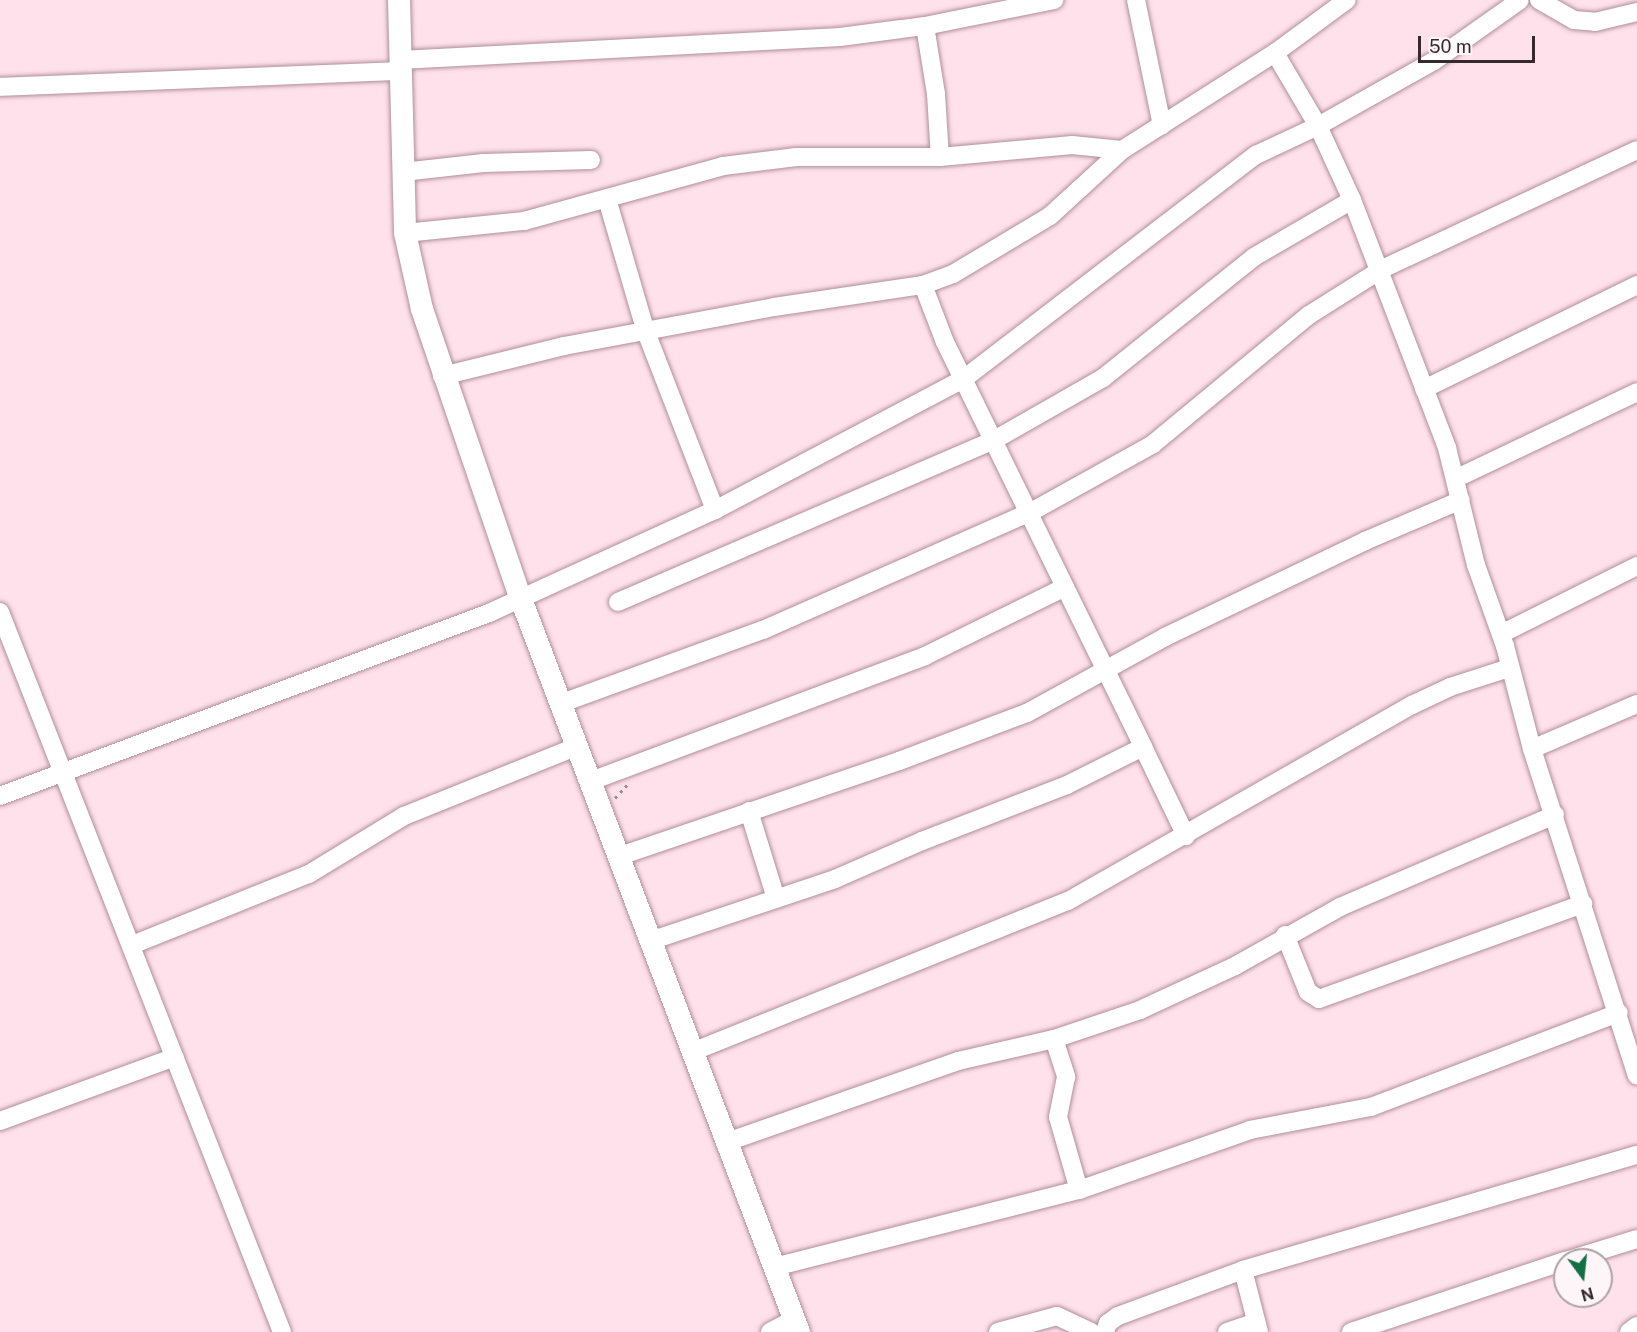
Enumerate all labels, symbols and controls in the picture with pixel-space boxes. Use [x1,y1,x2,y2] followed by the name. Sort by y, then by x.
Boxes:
[1421,24,1538,62] scale bar
[1429,36,1472,57] text: 50 m
[1553,1248,1613,1308] north arrow
[1579,1283,1596,1305] text: N

